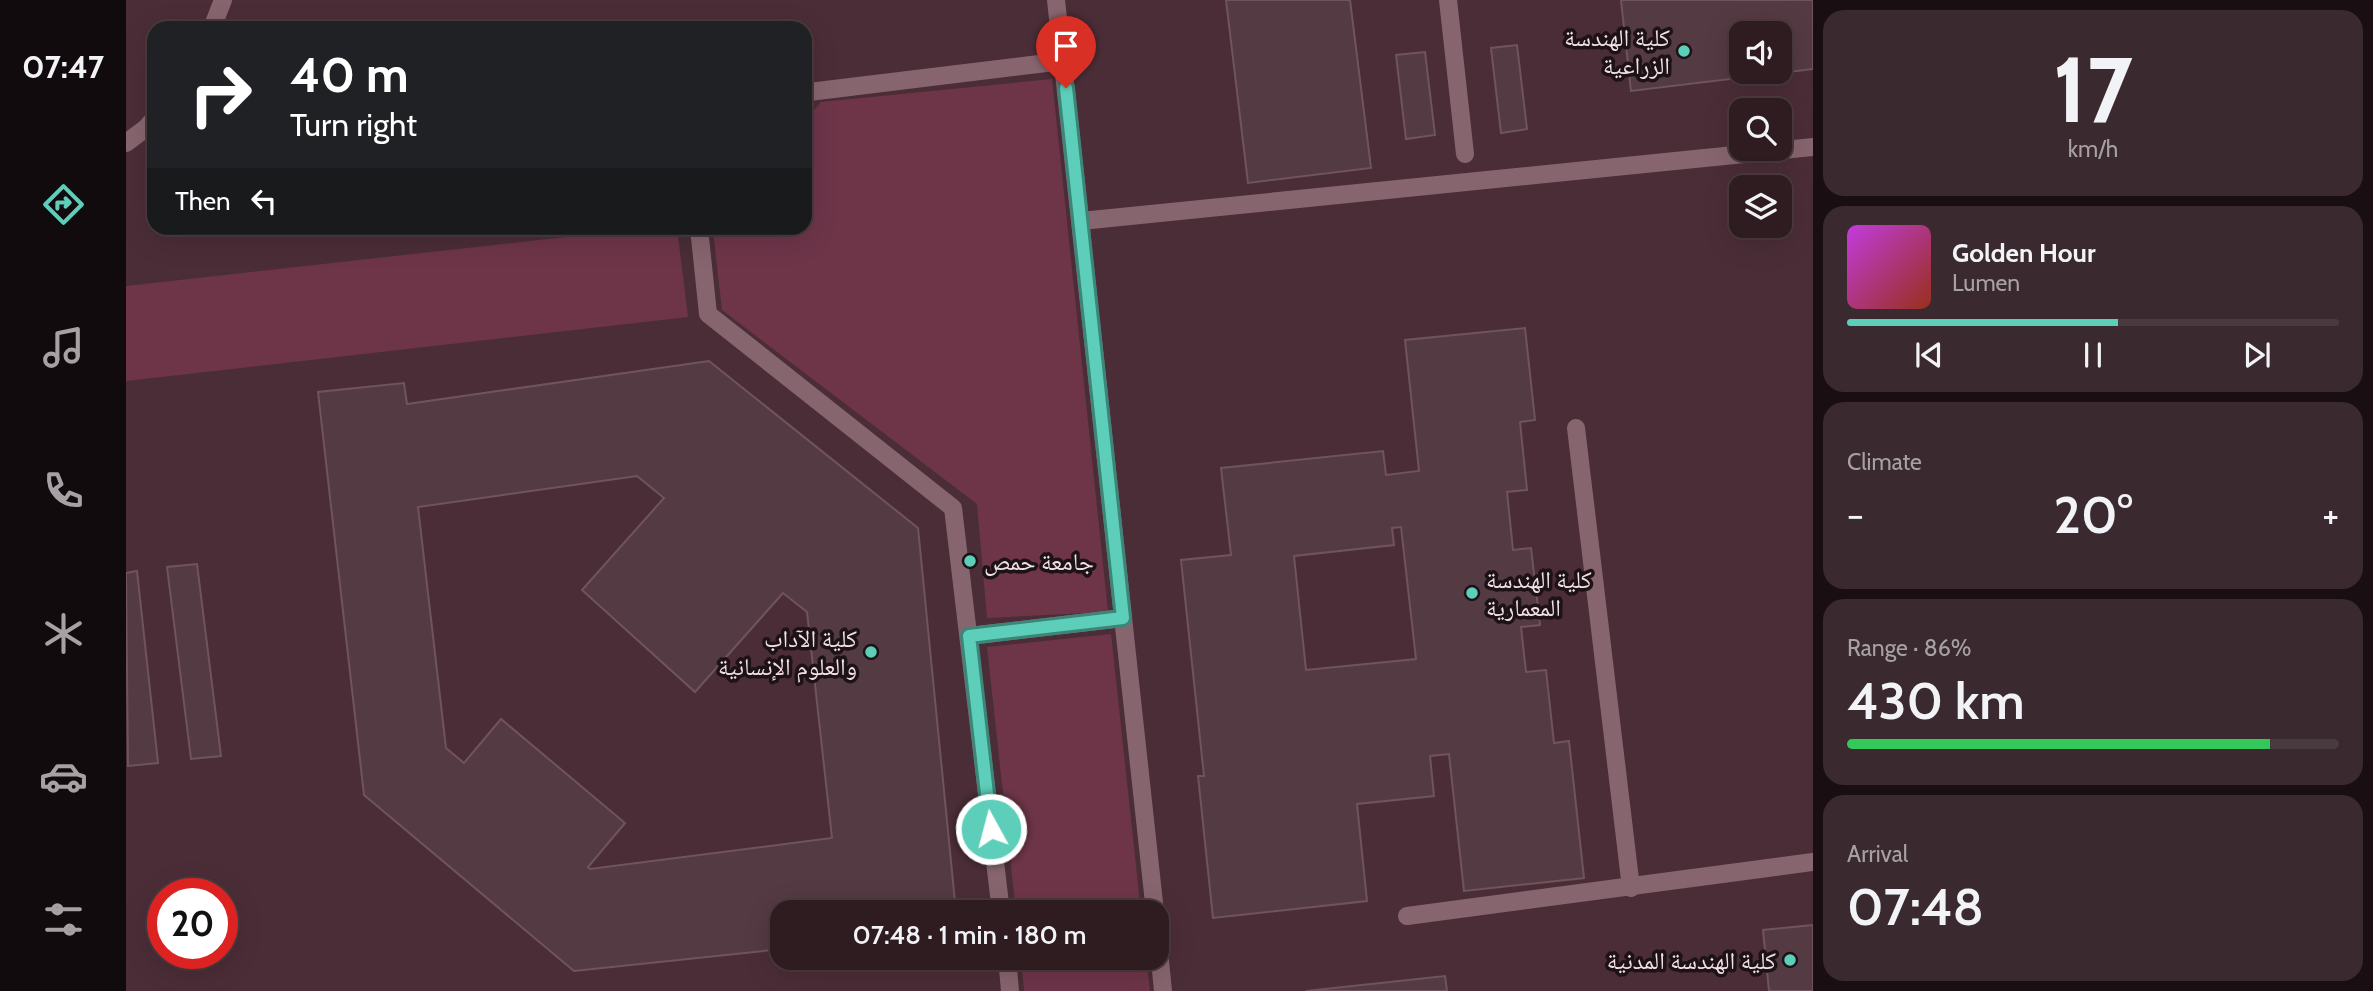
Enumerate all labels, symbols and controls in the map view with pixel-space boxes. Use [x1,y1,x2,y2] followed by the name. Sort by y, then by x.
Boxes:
[1036,16,1096,88] pin
[1729,21,1792,238] map controls
[1729,21,1792,84] button: sound
[1564,23,1670,80] place label: كلية الهندسة الزراعية
[1047,27,1085,65] icon: arrive
[2053,34,2133,145] text: 17
[1676,43,1692,59] marker: كلية الهندسة الزراعية
[290,45,409,104] text: 40 m
[22,47,104,86] text: 07:47
[175,49,266,140] icon: right
[1729,98,1792,161] button: search
[290,105,417,144] text: Turn right
[2068,135,2118,163] text: km/h
[1729,175,1792,238] button: layers
[39,180,88,229] icon: directions
[245,182,283,220] icon: left
[175,185,231,217] text: Then
[1952,237,2095,269] text: Golden Hour
[1952,269,2020,297] text: Lumen
[39,323,88,372] icon: music
[1910,336,1948,374] icon: previous
[2074,336,2112,374] icon: pause
[2238,336,2276,374] icon: next
[1847,448,1922,476] text: Climate
[39,466,88,515] icon: phone
[2053,483,2133,546] text: 20°
[1847,491,1864,538] text: −
[2322,491,2339,538] text: +
[984,547,1094,576] place label: جامعة حمص
[962,553,978,569] marker: جامعة حمص
[1486,565,1592,622] place label: كلية الهندسة المعمارية
[1464,585,1480,601] marker: كلية الهندسة المعمارية
[39,609,88,658] icon: climate
[718,624,857,683] place label: كلية الآداب والعلوم الإنسانية
[1847,634,1971,662] text: Range · 86%
[863,644,879,660] marker: كلية الآداب والعلوم الإنسانية
[1847,669,2025,732] text: 430 km
[39,752,88,801] icon: car
[954,792,1028,866] position arrow
[1847,840,1908,868] text: Arrival
[1847,875,1984,938] text: 07:48
[147,878,238,969] speed limit sign: 20
[39,895,88,944] icon: filters
[853,919,1086,951] text: 07:48 · 1 min · 180 m
[1607,946,1776,975] place label: كلية الهندسة المدنية
[1782,952,1798,968] marker: كلية الهندسة المدنية

